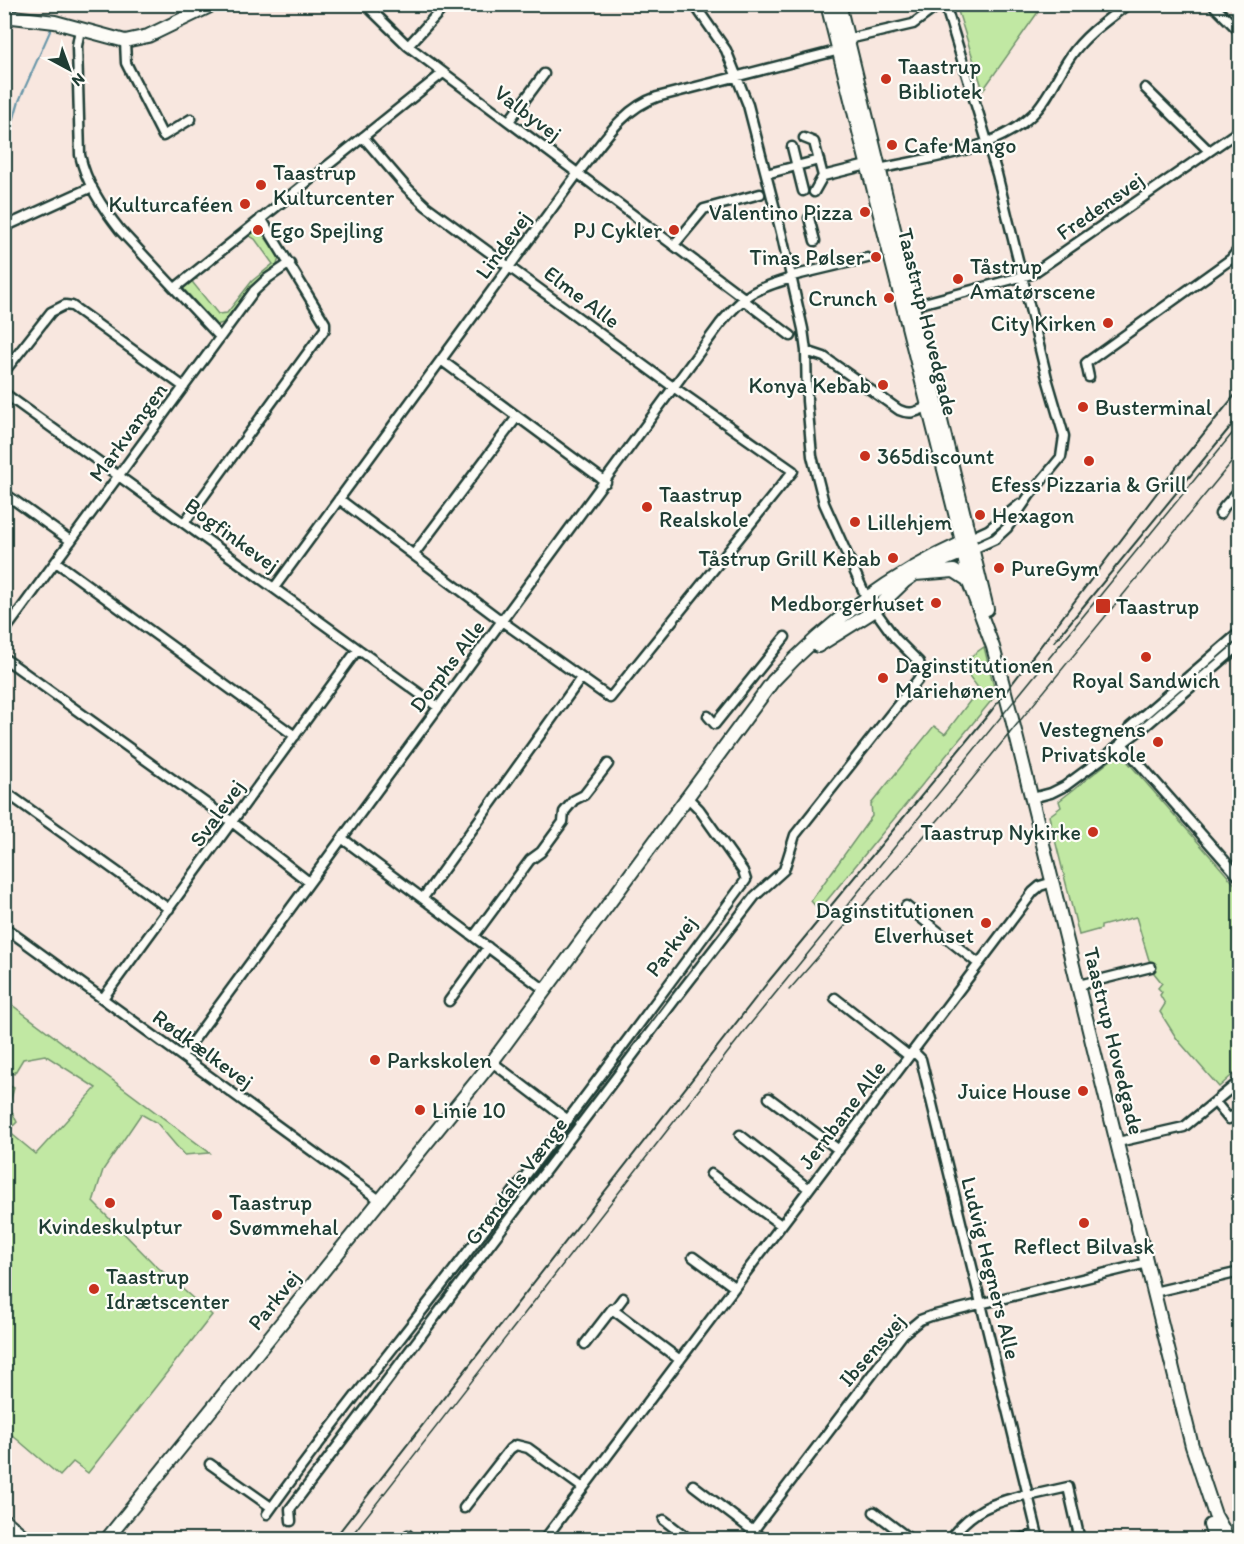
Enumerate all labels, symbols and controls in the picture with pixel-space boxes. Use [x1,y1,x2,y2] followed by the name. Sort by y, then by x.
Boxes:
[39,39,99,99] north arrow
[898,53,983,105] place label: Taastrup Bibliotek
[68,69,89,91] text: N
[879,72,893,86] marker: Taastrup Bibliotek
[489,79,567,147] street label: Valbyvej
[904,132,1017,159] place label: Cafe Mango
[885,138,899,152] marker: Cafe Mango
[273,159,395,211] place label: Taastrup Kulturcenter
[1051,166,1149,246] street label: Fredensvej
[254,178,268,192] marker: Taastrup Kulturcenter
[108,191,234,218] place label: Kulturcaféen
[238,197,252,211] marker: Kulturcaféen
[709,199,854,226] place label: Valentino Pizza
[858,205,872,219] marker: Valentino Pizza
[469,206,537,284] street label: Lindevej
[270,217,384,244] place label: Ego Spejling
[573,217,662,244] place label: PJ Cykler
[251,223,265,237] marker: Ego Spejling
[667,223,681,237] marker: PJ Cykler
[892,226,964,418] street label: Taastrup Hovedgade
[749,244,865,271] place label: Tinas Pølser
[869,250,883,264] marker: Tinas Pølser
[970,253,1096,305] place label: Tåstrup Amatørscene
[539,260,625,334] street label: Elme Alle
[951,272,965,286] marker: Tåstrup Amatørscene
[808,285,877,312] place label: Crunch
[882,291,896,305] marker: Crunch
[991,310,1096,337] place label: City Kirken
[1101,316,1115,330] marker: City Kirken
[749,372,871,399] place label: Konya Kebab
[83,377,173,487] street label: Markvangen
[876,378,890,392] marker: Konya Kebab
[1095,394,1212,421] place label: Busterminal
[1076,400,1090,414] marker: Busterminal
[877,443,994,470] place label: 365discount
[858,449,872,463] marker: 365discount
[1082,454,1096,468] marker: Efess Pizzaria & Grill
[991,471,1187,498] place label: Efess Pizzaria & Grill
[659,481,749,533] place label: Taastrup Realskole
[179,492,285,578] street label: Bogfinkevej
[640,500,654,514] marker: Taastrup Realskole
[992,502,1075,529] place label: Hexagon
[973,508,987,522] marker: Hexagon
[867,509,952,536] place label: Lillehjem
[848,515,862,529] marker: Lillehjem
[699,545,881,572] place label: Tåstrup Grill Kebab
[886,551,900,565] marker: Tåstrup Grill Kebab
[1011,555,1099,582] place label: PureGym
[992,561,1006,575] marker: PureGym
[770,590,924,617] place label: Medborgerhuset
[1116,593,1199,620] place label: Taastrup
[929,596,943,610] marker: Medborgerhuset
[1094,597,1112,615] marker: Taastrup
[403,614,491,718] street label: Dorphs Alle
[1139,650,1153,664] marker: Royal Sandwich
[895,652,1054,704] place label: Daginstitutionen Mariehønen
[1072,667,1220,694] place label: Royal Sandwich
[876,671,890,685] marker: Daginstitutionen Mariehønen
[1039,716,1146,768] place label: Vestegnens Privatskole
[1151,735,1165,749] marker: Vestegnens Privatskole
[184,774,250,852] street label: Svalevej
[920,819,1081,846] place label: Taastrup Nykirke
[1086,825,1100,839] marker: Taastrup Nykirke
[815,897,974,949] place label: Daginstitutionen Elverhuset
[639,910,703,982] street label: Parkvej
[979,916,993,930] marker: Daginstitutionen Elverhuset
[1078,945,1150,1137] street label: Taastrup Hovedgade
[147,1003,259,1095] street label: Rødkælkevej
[387,1047,493,1074] place label: Parkskolen
[368,1053,382,1067] marker: Parkskolen
[792,1055,892,1175] street label: Jernbane Alle
[958,1078,1071,1105] place label: Juice House
[1076,1084,1090,1098] marker: Juice House
[432,1097,506,1124] place label: Linie 10
[413,1103,427,1117] marker: Linie 10
[459,1111,573,1251] street label: Grøndals Vænge
[955,1174,1027,1362] street label: Ludvig Hegners Alle
[229,1189,338,1241] place label: Taastrup Svømmehal
[103,1196,117,1210] marker: Kvindeskulptur
[210,1208,224,1222] marker: Taastrup Svømmehal
[38,1213,182,1240] place label: Kvindeskulptur
[1077,1216,1091,1230] marker: Reflect Bilvask
[1014,1233,1154,1260] place label: Reflect Bilvask
[106,1263,230,1315] place label: Taastrup Idrætscenter
[242,1265,306,1335] street label: Parkvej
[87,1282,101,1296] marker: Taastrup Idrætscenter
[833,1308,911,1392] street label: Ibsensvej

